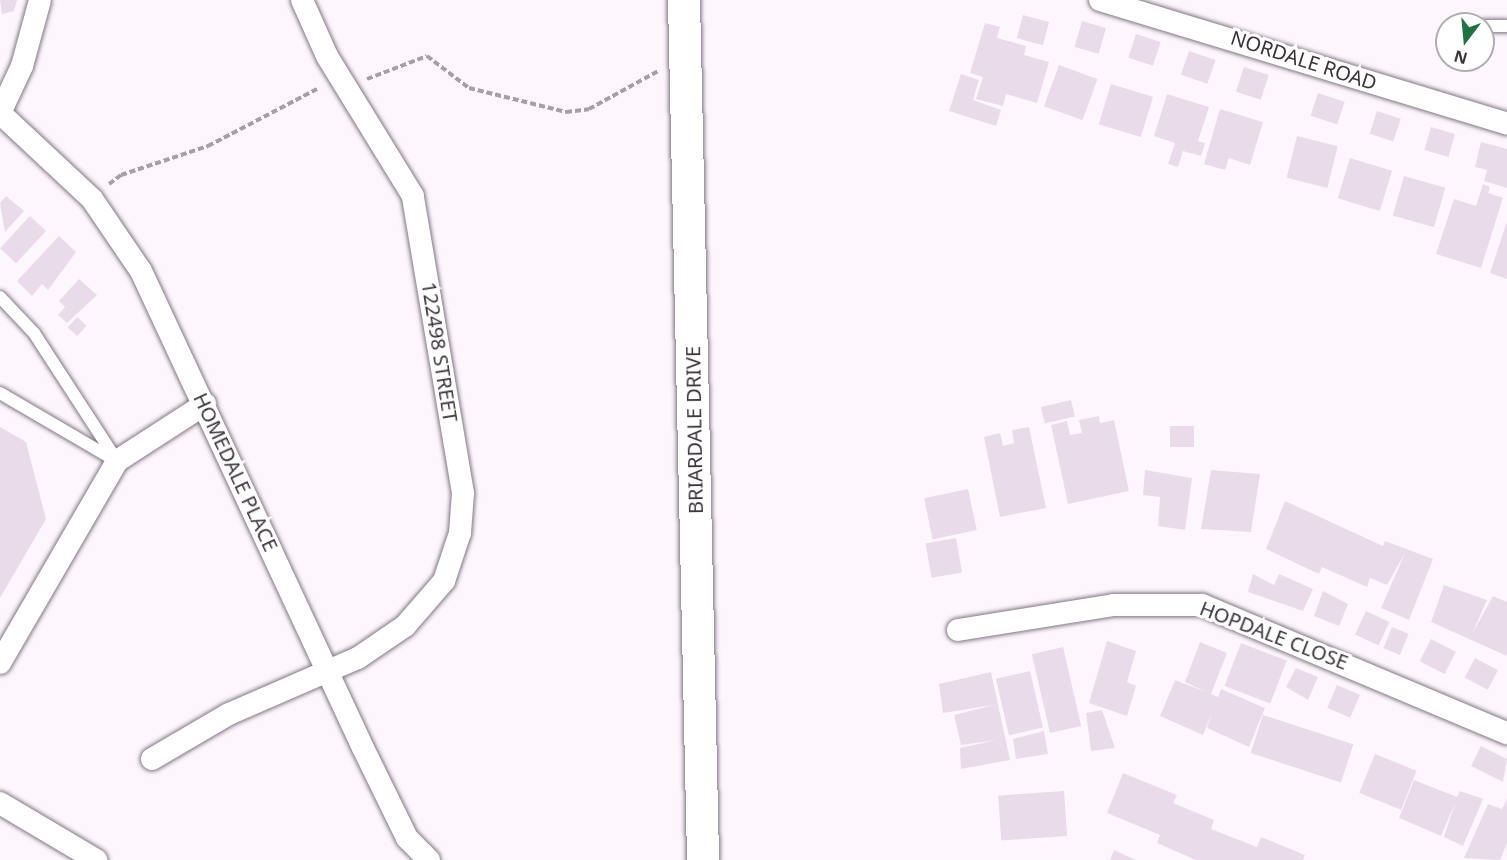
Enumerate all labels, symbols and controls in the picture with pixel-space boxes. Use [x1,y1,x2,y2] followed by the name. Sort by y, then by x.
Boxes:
[1435,12,1495,72] north arrow
[1228,25,1380,95] street label: NORDALE ROAD
[1451,45,1470,70] text: N
[417,280,463,424] street label: 122498 STREET
[681,346,707,514] street label: BRIARDALE DRIVE
[189,389,283,555] street label: HOMEDALE PLACE
[1197,596,1351,674] street label: HOPDALE CLOSE

